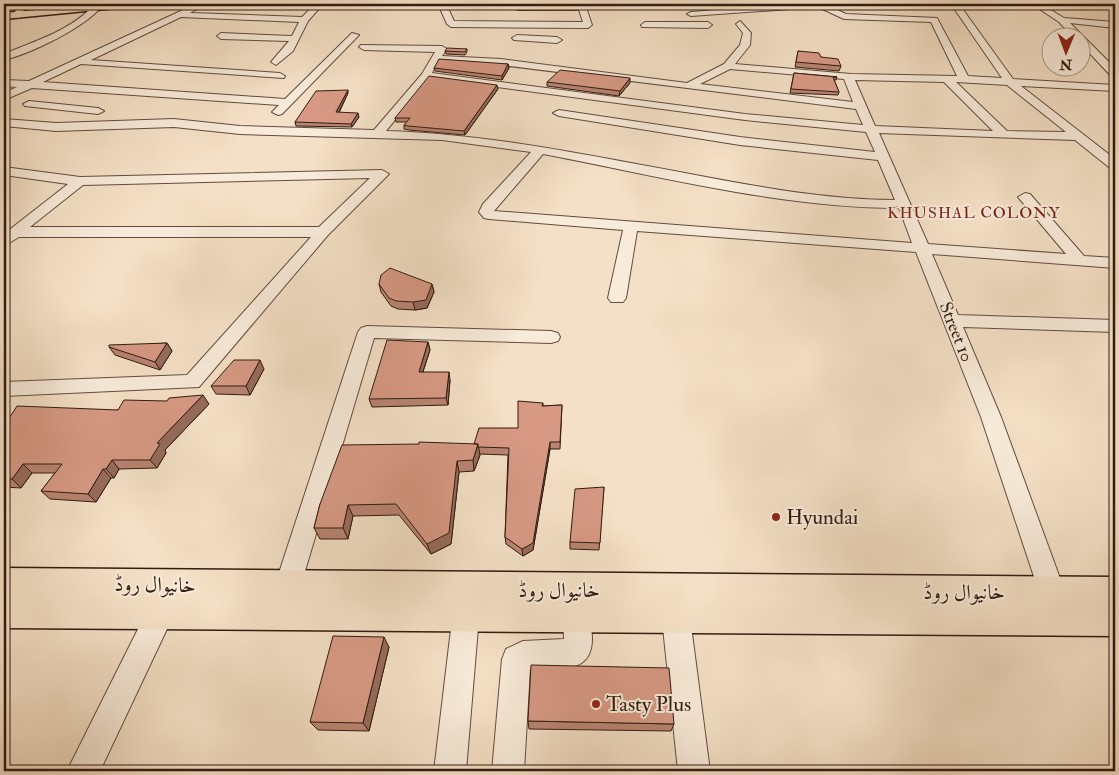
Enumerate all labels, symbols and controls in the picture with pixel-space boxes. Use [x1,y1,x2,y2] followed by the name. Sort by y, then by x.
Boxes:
[1042,28,1092,78] north arrow
[1059,56,1073,73] text: N
[887,203,1061,223] district label: KHUSHAL COLONY
[934,299,978,365] street label: Street 10
[786,504,859,531] place label: Hyundai
[770,511,782,523] marker: Hyundai
[114,571,196,599] street label: خانیوال روڈ
[518,577,600,604] street label: خانیوال روڈ
[923,579,1005,606] street label: خانیوال روڈ
[606,691,691,718] place label: Tasty Plus
[590,698,602,710] marker: Tasty Plus

